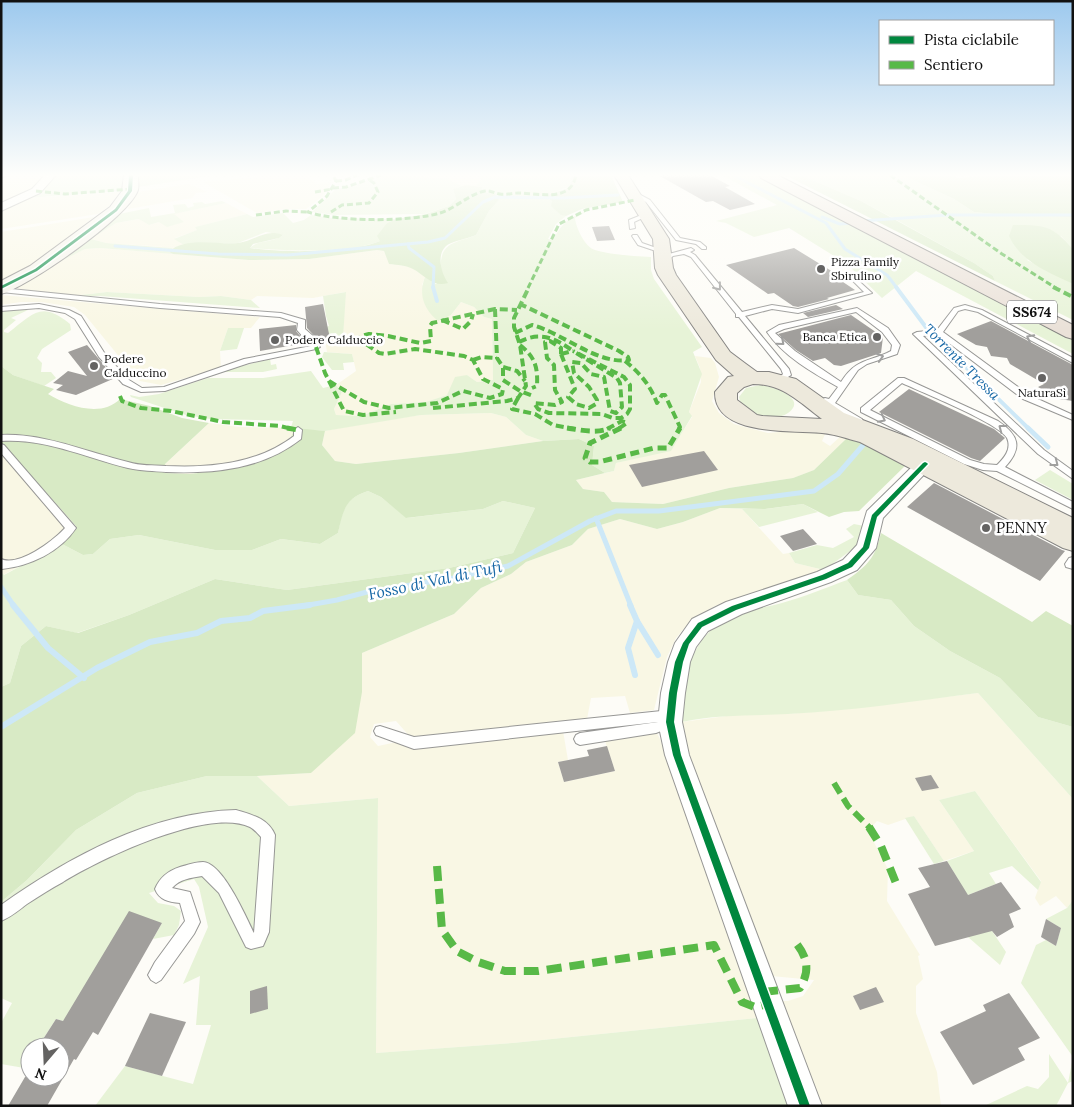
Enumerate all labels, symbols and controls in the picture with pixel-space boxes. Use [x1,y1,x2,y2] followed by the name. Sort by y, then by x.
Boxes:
[879,20,1054,85] legend
[924,30,1019,49] text: Pista ciclabile
[924,55,983,74] text: Sentiero
[831,254,900,283] place label: Pizza Family Sbirulino
[815,263,827,275] marker: Pizza Family Sbirulino
[712,281,721,291] one-way arrow
[1007,300,1057,324] road number: SS674
[920,320,1004,404] water label: Torrente Tressa
[802,329,867,344] place label: Banca Etica
[871,331,883,343] marker: Banca Etica
[285,332,383,347] place label: Podere Calduccio
[269,334,281,346] marker: Podere Calduccio
[1026,334,1035,344] one-way arrow
[775,337,784,345] one-way arrow
[104,351,167,380] place label: Podere Calduccino
[876,353,884,363] one-way arrow
[88,360,100,372] marker: Podere Calduccino
[1036,372,1048,384] marker: NaturaSì
[1018,385,1066,400] place label: NaturaSì
[877,413,886,423] one-way arrow
[999,425,1008,434] one-way arrow
[1049,457,1058,465] one-way arrow
[996,518,1047,537] place label: PENNY
[980,522,992,534] marker: PENNY
[366,556,504,604] water label: Fosso di Val di Tufi
[20,1037,70,1087] north arrow
[33,1064,49,1085] text: N

